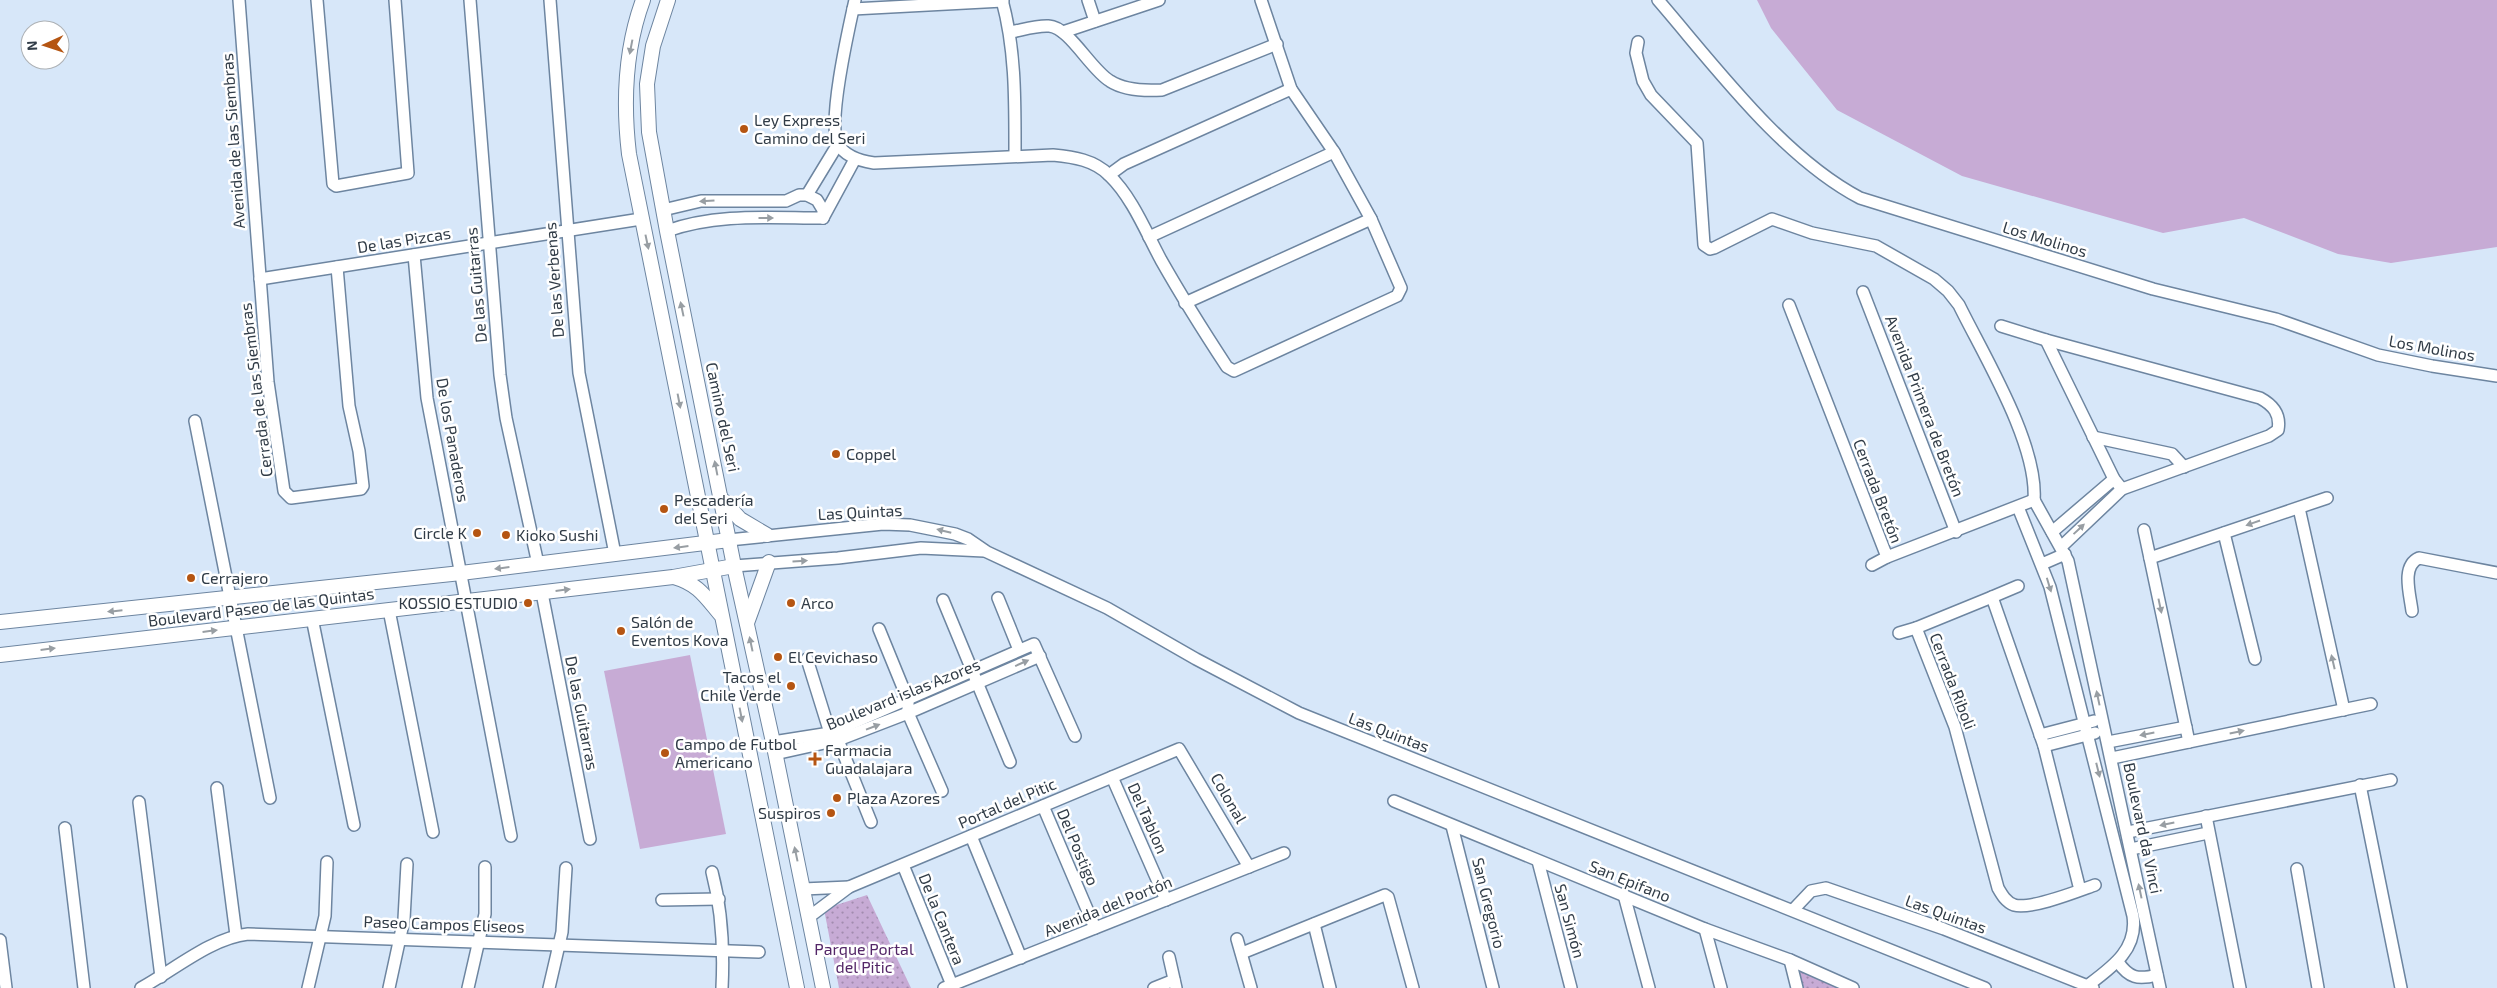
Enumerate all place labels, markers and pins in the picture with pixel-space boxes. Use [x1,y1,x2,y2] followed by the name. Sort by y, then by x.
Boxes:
[754,110,865,147] place label: Ley Express Camino del Seri
[738,123,750,135] marker: Ley Express Camino del Seri
[846,444,896,463] place label: Coppel
[830,448,842,460] marker: Coppel
[674,490,754,527] place label: Pescadería del Seri
[658,503,670,515] marker: Pescadería del Seri
[414,523,468,542] place label: Circle K
[516,525,599,544] place label: Kioko Sushi
[471,527,483,539] marker: Circle K
[500,529,512,541] marker: Kioko Sushi
[201,568,268,588] place label: Cerrajero
[185,572,197,584] marker: Cerrajero
[398,593,518,612] place label: KOSSIO ESTUDIO
[801,593,834,612] place label: Arco
[522,597,534,609] marker: KOSSIO ESTUDIO
[785,597,797,609] marker: Arco
[631,612,729,649] place label: Salón de Eventos Kova
[615,625,627,637] marker: Salón de Eventos Kova
[788,647,878,666] place label: El Cevichaso
[772,651,784,663] marker: El Cevichaso
[700,667,781,704] place label: Tacos el Chile Verde
[785,680,797,692] marker: Tacos el Chile Verde
[675,734,797,771] place label: Campo de Futbol Americano
[825,740,912,778] place label: Farmacia Guadalajara
[659,747,671,759] marker: Campo de Futbol Americano
[809,753,821,765] marker: Farmacia Guadalajara
[847,788,940,807] place label: Plaza Azores
[831,792,843,804] marker: Plaza Azores
[758,803,821,822] place label: Suspiros
[825,807,837,819] marker: Suspiros

